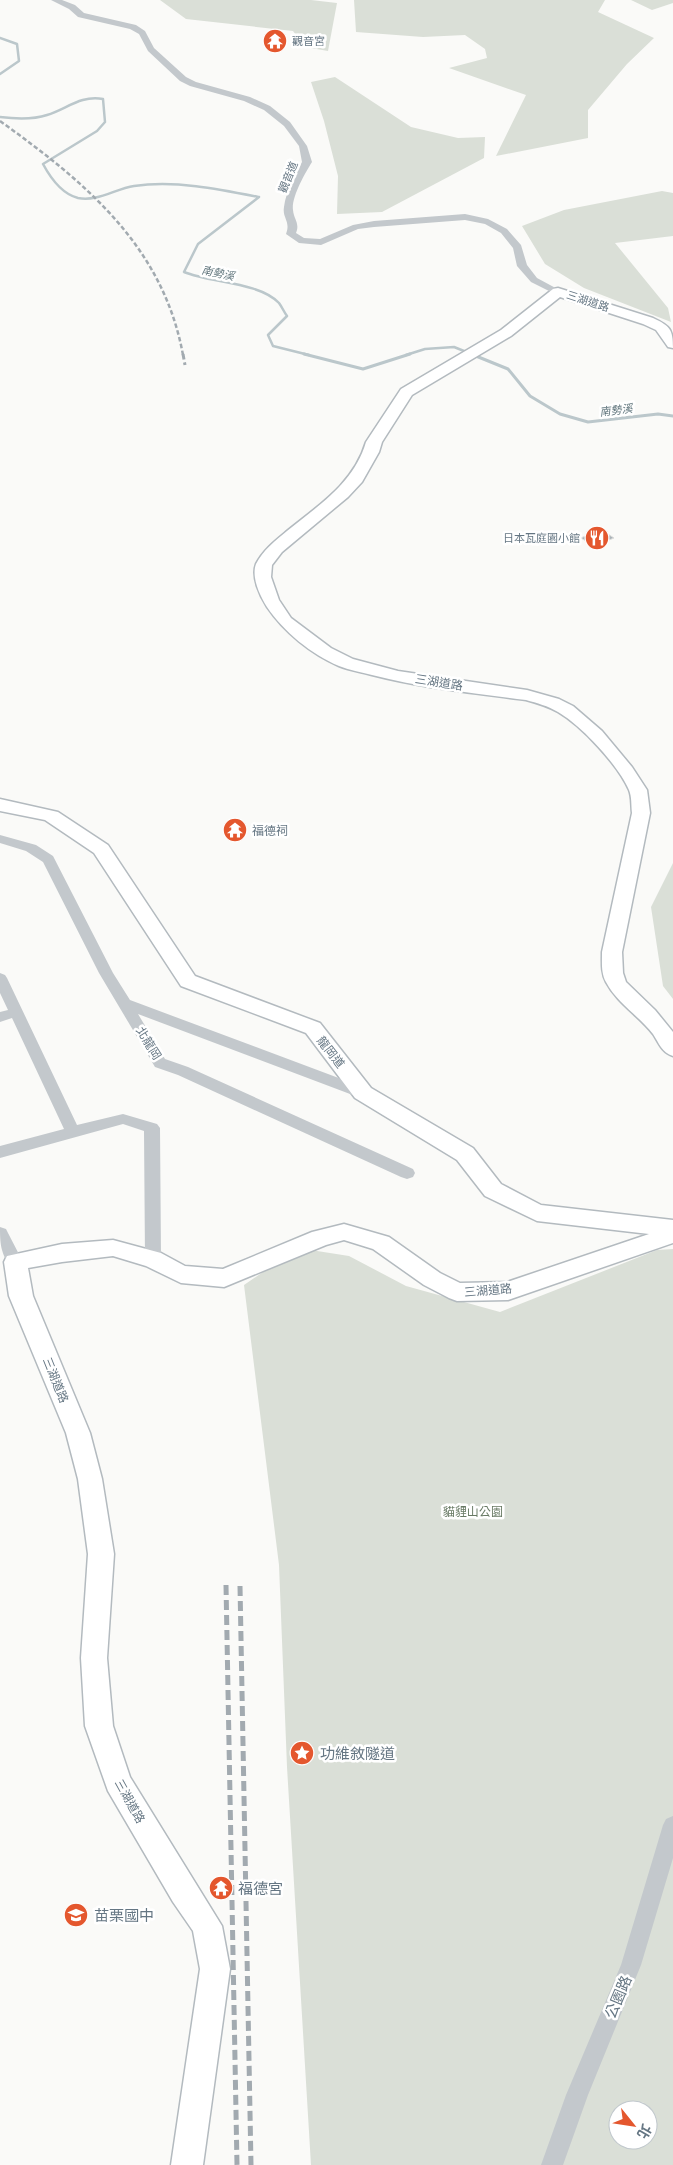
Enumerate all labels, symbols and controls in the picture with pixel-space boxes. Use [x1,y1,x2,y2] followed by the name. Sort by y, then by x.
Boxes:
[262,28,288,54] temple icon: 觀音宮
[292,34,325,48] place label: 觀音宮
[275,159,301,195] street label: 觀音道
[200,263,238,284] water label: 南勢溪
[565,288,611,314] street label: 三湖道路
[599,401,635,419] water label: 南勢溪
[584,525,610,551] restaurant icon: 日本瓦庭園小館
[503,531,580,545] place label: 日本瓦庭園小館
[414,671,464,693] street label: 三湖道路
[222,817,248,843] temple icon: 福德祠
[252,823,288,838] place label: 福德祠
[133,1024,165,1062] street label: 北龍岡
[314,1033,348,1071] street label: 龍岡道
[463,1280,513,1300] street label: 三湖道路
[40,1355,72,1405] street label: 三湖道路
[443,1504,503,1519] park label: 貓貍山公園
[289,1740,315,1766] place icon: 功維敘隧道
[320,1744,395,1763] place label: 功維敘隧道
[112,1776,148,1826] street label: 三湖道路
[208,1875,234,1901] temple icon: 福德宮
[238,1879,283,1898] place label: 福德宮
[63,1902,89,1928] school or university icon: 苗栗國中
[94,1906,154,1925] place label: 苗栗國中
[600,1973,636,2021] street label: 公園路
[608,2100,658,2150] north arrow
[634,2121,656,2142] text: 北

